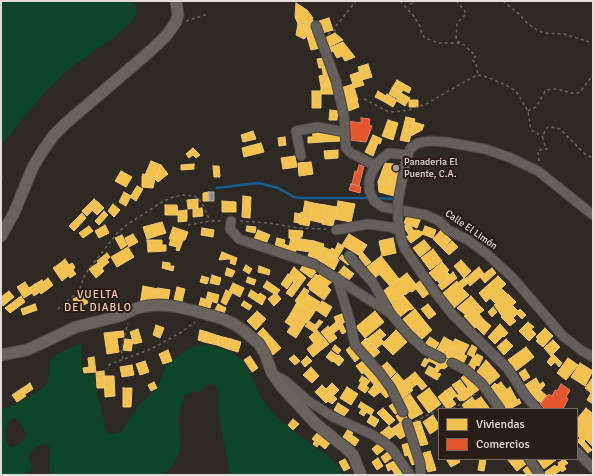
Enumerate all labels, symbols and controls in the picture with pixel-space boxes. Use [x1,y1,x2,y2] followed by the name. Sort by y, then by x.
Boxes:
[404,156,458,180] place label: Panadería El Puente, C.A.
[391,163,401,173] marker: Panadería El Puente, C.A.
[443,208,499,252] street label: Calle El Limón
[64,288,132,314] district label: VUELTA DEL DIABLO
[438,408,578,460] legend
[476,417,525,432] text: Viviendas
[476,437,530,452] text: Comercios

